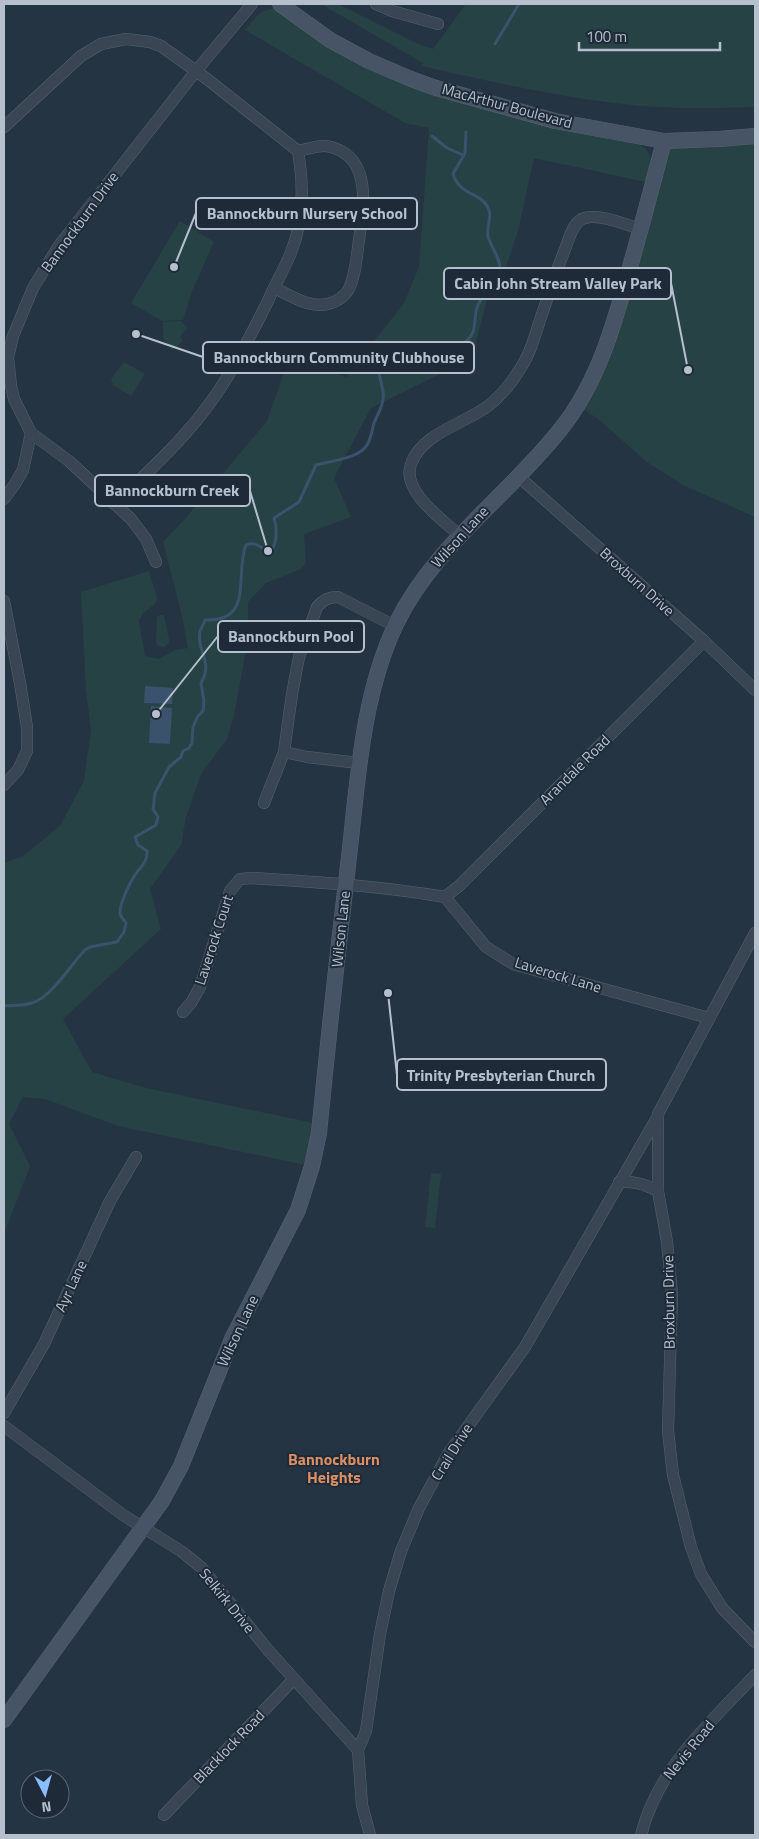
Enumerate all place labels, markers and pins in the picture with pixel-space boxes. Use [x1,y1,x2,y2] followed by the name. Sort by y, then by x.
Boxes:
[196,198,417,229] callout: Bannockburn Nursery School
[444,268,671,299] callout: Cabin John Stream Valley Park
[203,342,474,373] callout: Bannockburn Community Clubhouse
[95,475,250,506] callout: Bannockburn Creek
[218,621,364,652] callout: Bannockburn Pool
[397,1059,606,1090] callout: Trinity Presbyterian Church

